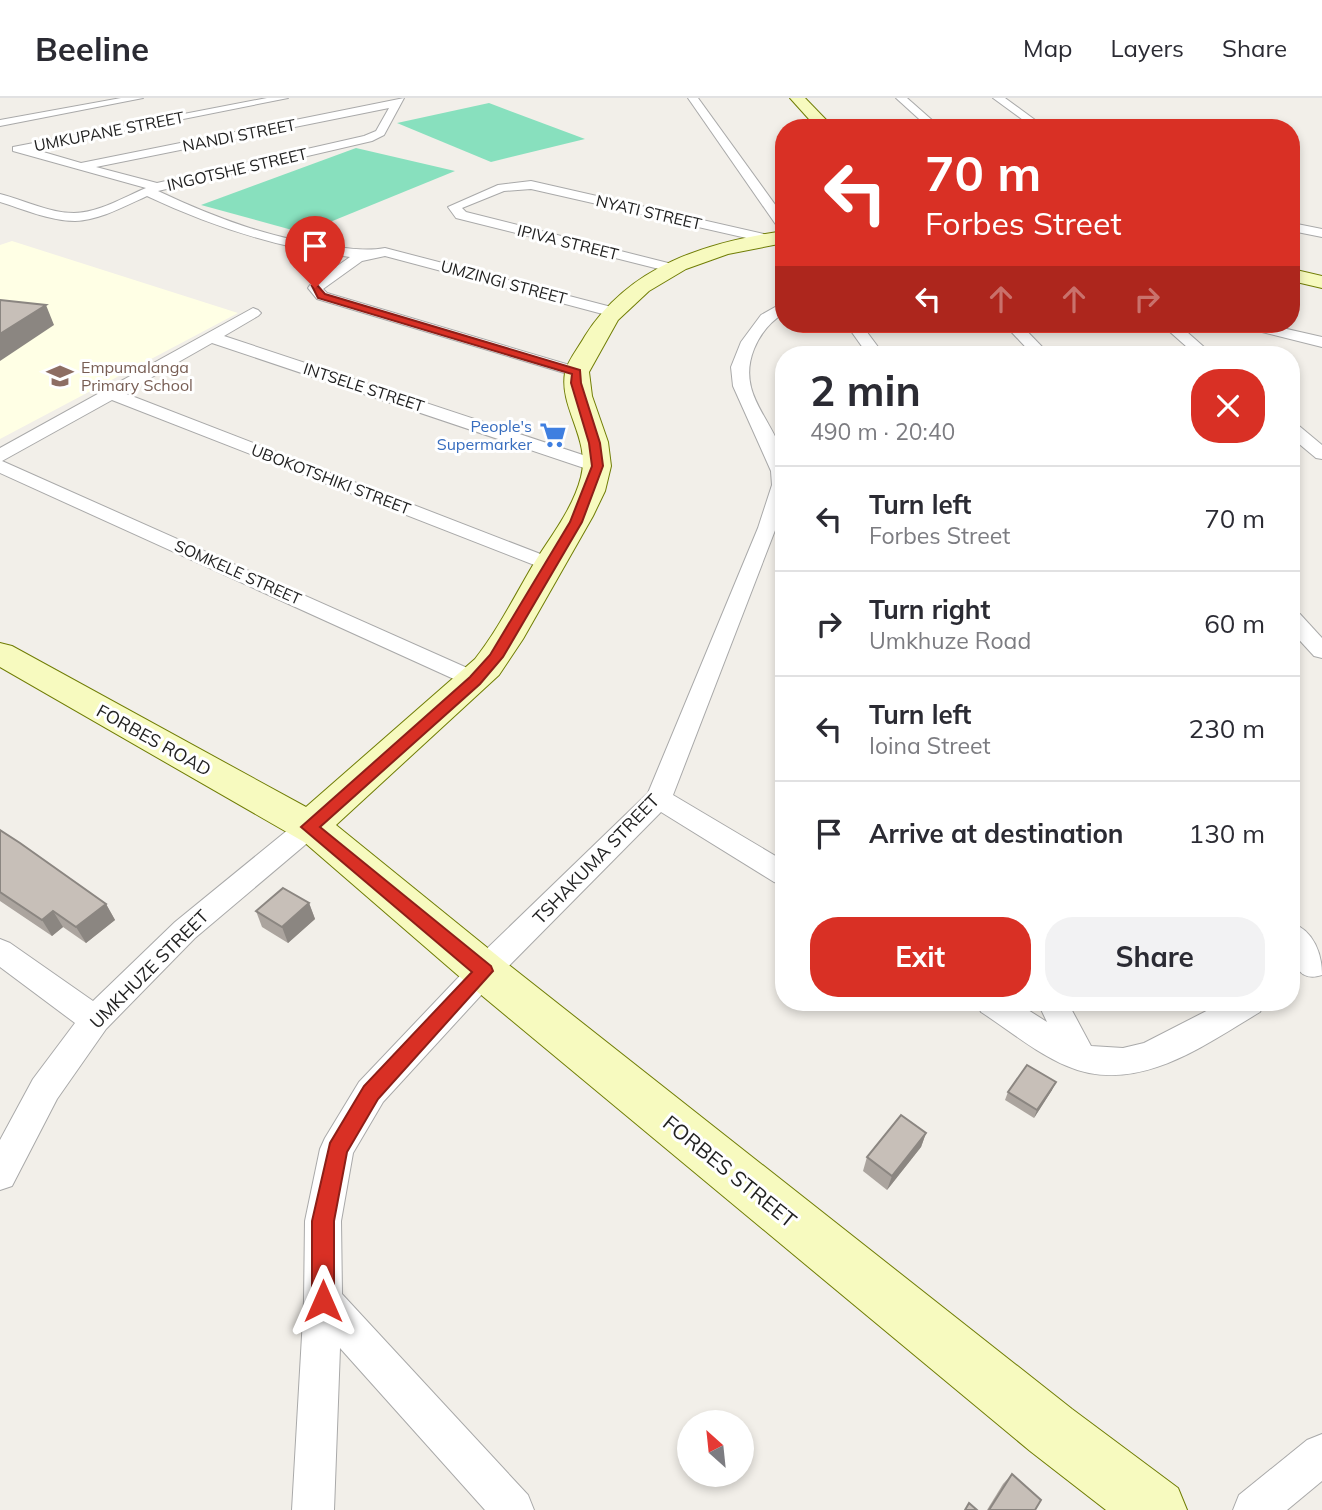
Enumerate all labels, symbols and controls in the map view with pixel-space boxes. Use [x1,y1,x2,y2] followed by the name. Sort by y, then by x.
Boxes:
[35,28,149,69] text: Beeline
[1023,33,1072,63] text: Map
[1110,33,1184,63] text: Layers
[1222,33,1287,63] text: Share
[32,107,186,155] street label: UMKUPANE STREET
[181,114,298,156] street label: NANDI STREET
[925,142,1041,203] text: 70 m
[165,143,309,195] street label: INGOTSHE STREET
[810,147,901,238] icon: left
[594,190,704,234] street label: NYATI STREET
[925,203,1122,243] text: Forbes Street
[285,216,345,288] pin
[515,220,621,264] street label: IPIVA STREET
[296,227,334,265] icon: arrive
[439,256,570,309] street label: UMZINGI STREET
[909,280,947,318] icon: left
[982,280,1020,318] icon: ahead
[1055,280,1093,318] icon: ahead
[1128,280,1166,318] icon: right
[81,357,193,395] place label: Empumalanga Primary School
[301,358,427,416] street label: INTSELE STREET
[45,361,75,391] school or university icon: Empumalanga Primary School
[810,364,921,417] text: 2 min
[1191,369,1265,443] button: close
[437,416,532,454] place label: People's Supermarker
[810,417,955,446] text: 490 m · 20:40
[538,420,568,450] supermarket icon: People's Supermarker
[248,439,414,519] street label: UBOKOTSHIKI STREET
[869,488,971,521] text: Turn left
[810,500,848,538] icon: left
[1204,502,1265,535] text: 70 m
[869,521,1010,550] text: Forbes Street
[172,535,305,609] street label: SOMKELE STREET
[869,593,990,626] text: Turn right
[810,605,848,643] icon: right
[1204,607,1265,640] text: 60 m
[869,626,1031,655] text: Umkhuze Road
[869,698,971,731] text: Turn left
[93,699,215,781] street label: FORBES ROAD
[810,710,848,748] icon: left
[1189,712,1265,745] text: 230 m
[869,731,990,760] text: Ioina Street
[528,789,664,929] street label: TSHAKUMA STREET
[810,815,848,853] icon: arrive
[869,817,1124,850] text: Arrive at destination
[1189,817,1265,850] text: 130 m
[85,905,213,1033] street label: UMKHUZE STREET
[810,917,1031,997] button: Exit
[1045,917,1265,997] button: Share
[658,1109,802,1233] street label: FORBES STREET
[286,1264,360,1338] position arrow
[677,1410,754,1488] north arrow
[677,1410,754,1487] map controls

